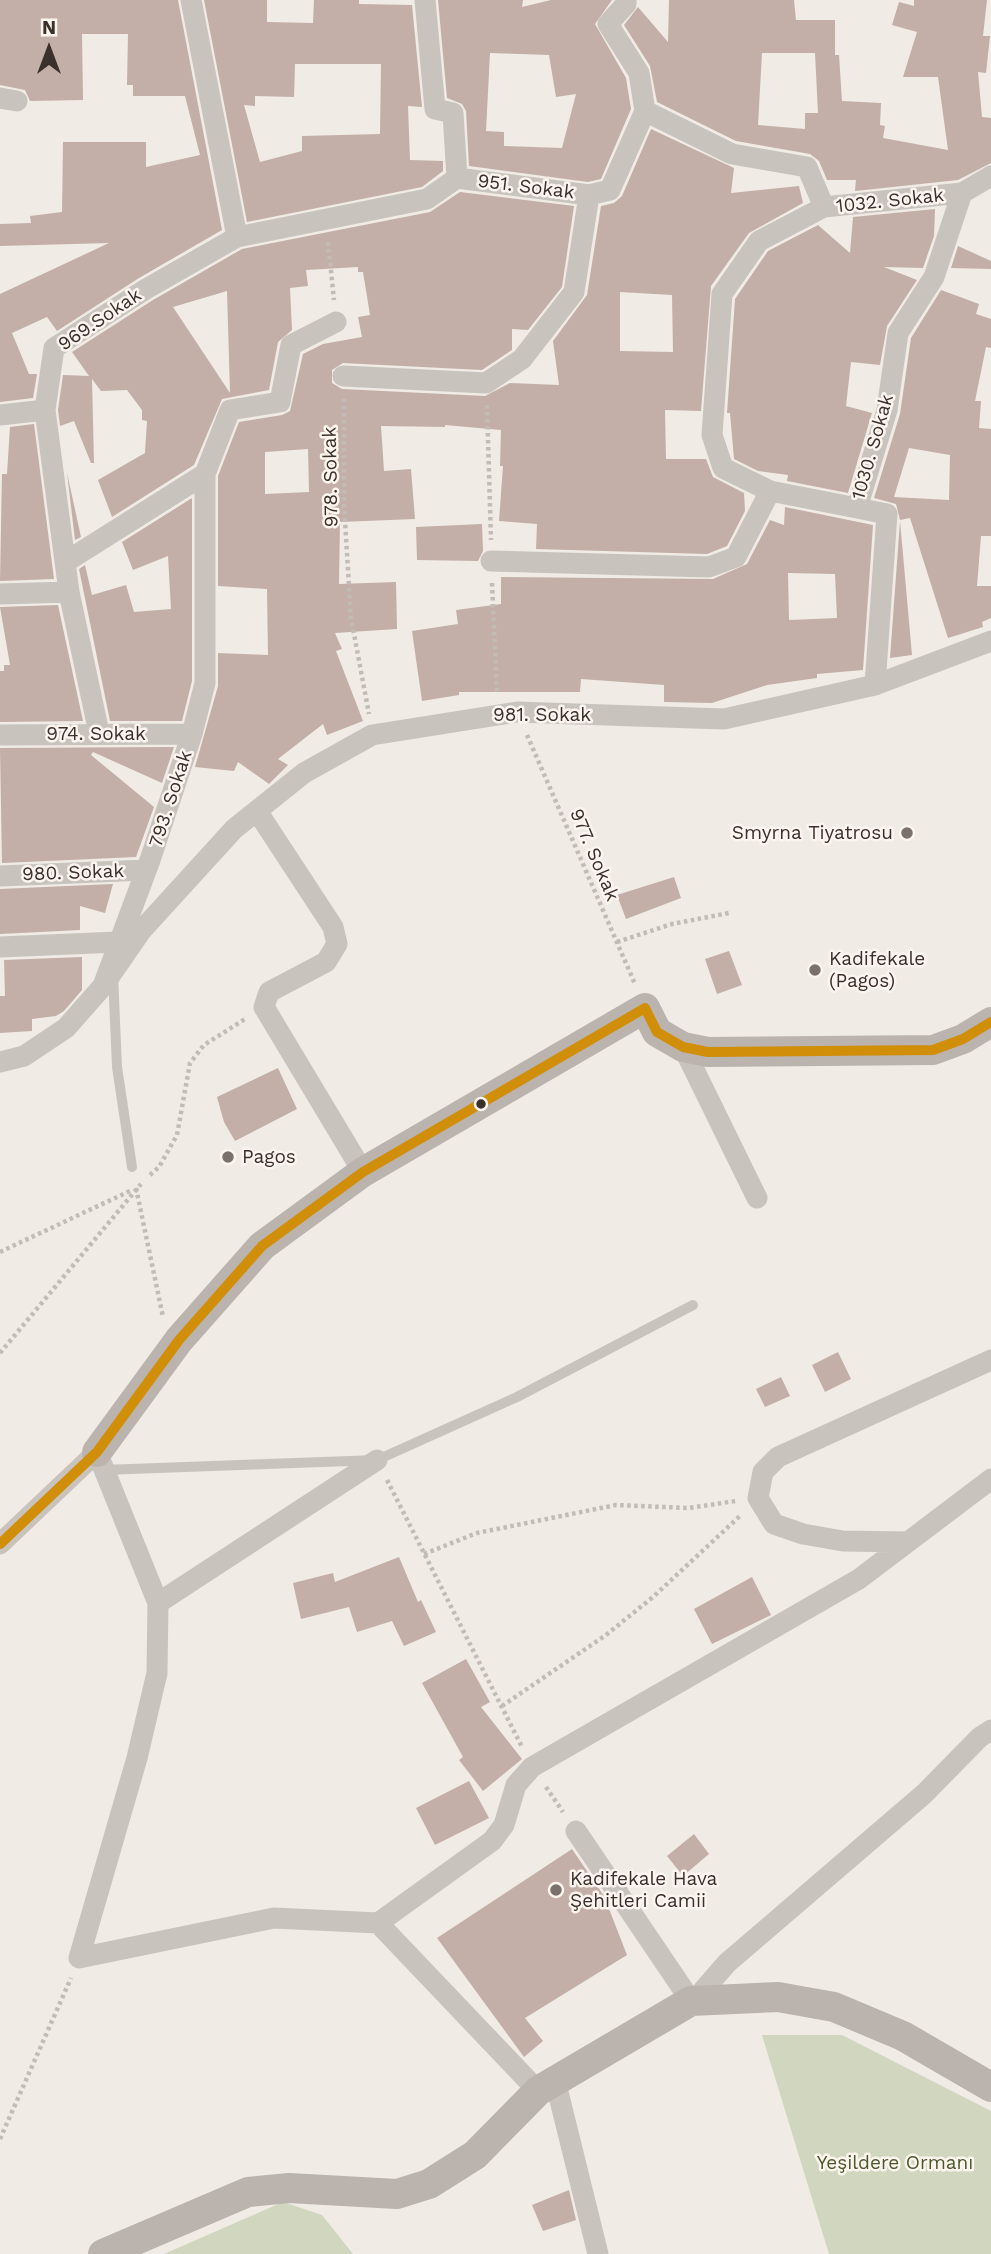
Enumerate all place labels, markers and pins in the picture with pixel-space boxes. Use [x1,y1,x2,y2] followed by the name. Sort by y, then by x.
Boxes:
[732,822,893,844] place label: Smyrna Tiyatrosu
[899,825,915,841] marker: Smyrna Tiyatrosu
[829,948,925,992] place label: Kadifekale (Pagos)
[807,962,823,978] marker: Kadifekale (Pagos)
[474,1097,488,1111] unlabelled marker
[242,1146,296,1168] place label: Pagos
[220,1149,236,1165] marker: Pagos
[570,1868,717,1912] place label: Kadifekale Hava Şehitleri Camii
[548,1882,564,1898] marker: Kadifekale Hava Şehitleri Camii

